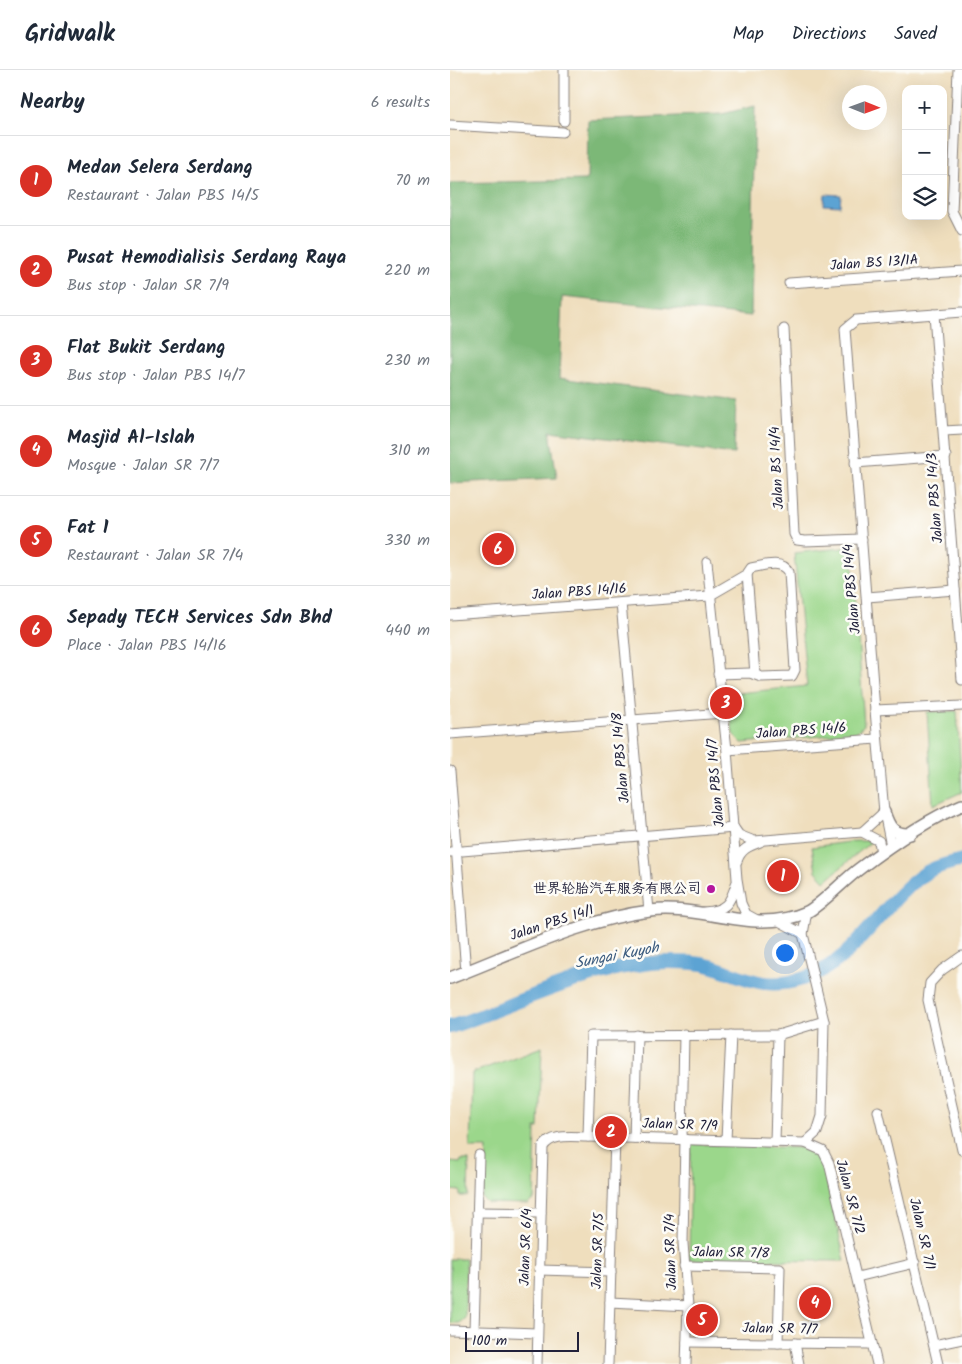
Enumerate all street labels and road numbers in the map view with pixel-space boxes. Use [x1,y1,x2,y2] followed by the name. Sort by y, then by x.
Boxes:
[829,249,919,277] street label: Jalan BS 13/1A
[764,426,790,510] street label: Jalan BS 14/4
[921,452,949,544] street label: Jalan PBS 14/3
[837,543,867,635] street label: Jalan PBS 14/4
[531,578,627,606] street label: Jalan PBS 14/16
[606,711,636,804] street label: Jalan PBS 14/8
[755,717,847,745] street label: Jalan PBS 14/6
[701,737,731,828] street label: Jalan PBS 14/7
[507,899,597,947] street label: Jalan PBS 14/1
[642,1113,718,1137] street label: Jalan SR 7/9
[829,1157,871,1237] street label: Jalan SR 7/2
[903,1196,941,1272] street label: Jalan SR 7/1
[514,1207,538,1286] street label: Jalan SR 6/4
[586,1211,610,1290] street label: Jalan SR 7/5
[659,1213,683,1291] street label: Jalan SR 7/4
[692,1241,770,1265] street label: Jalan SR 7/8
[742,1317,818,1341] street label: Jalan SR 7/7

